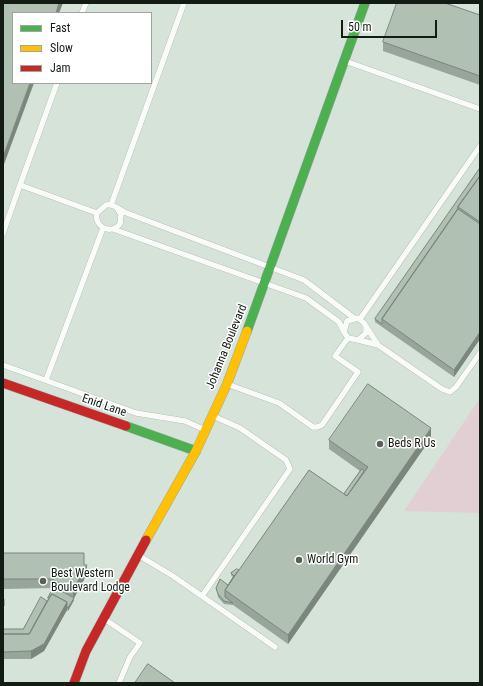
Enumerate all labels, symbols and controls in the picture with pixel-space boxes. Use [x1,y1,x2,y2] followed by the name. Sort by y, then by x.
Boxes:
[12,12,152,84] legend
[343,12,439,38] scale bar
[348,20,372,34] text: 50 m
[50,21,70,35] text: Fast
[50,41,73,55] text: Slow
[50,61,71,75] text: Jam
[203,302,251,392] street label: Johanna Boulevard
[80,392,128,420] street label: Enid Lane
[388,437,436,451] place label: Beds R Us
[375,439,385,449] marker: Beds R Us
[307,553,358,567] place label: World Gym
[294,555,304,565] marker: World Gym
[51,567,130,595] place label: Best Western Boulevard Lodge
[38,576,48,586] marker: Best Western Boulevard Lodge

